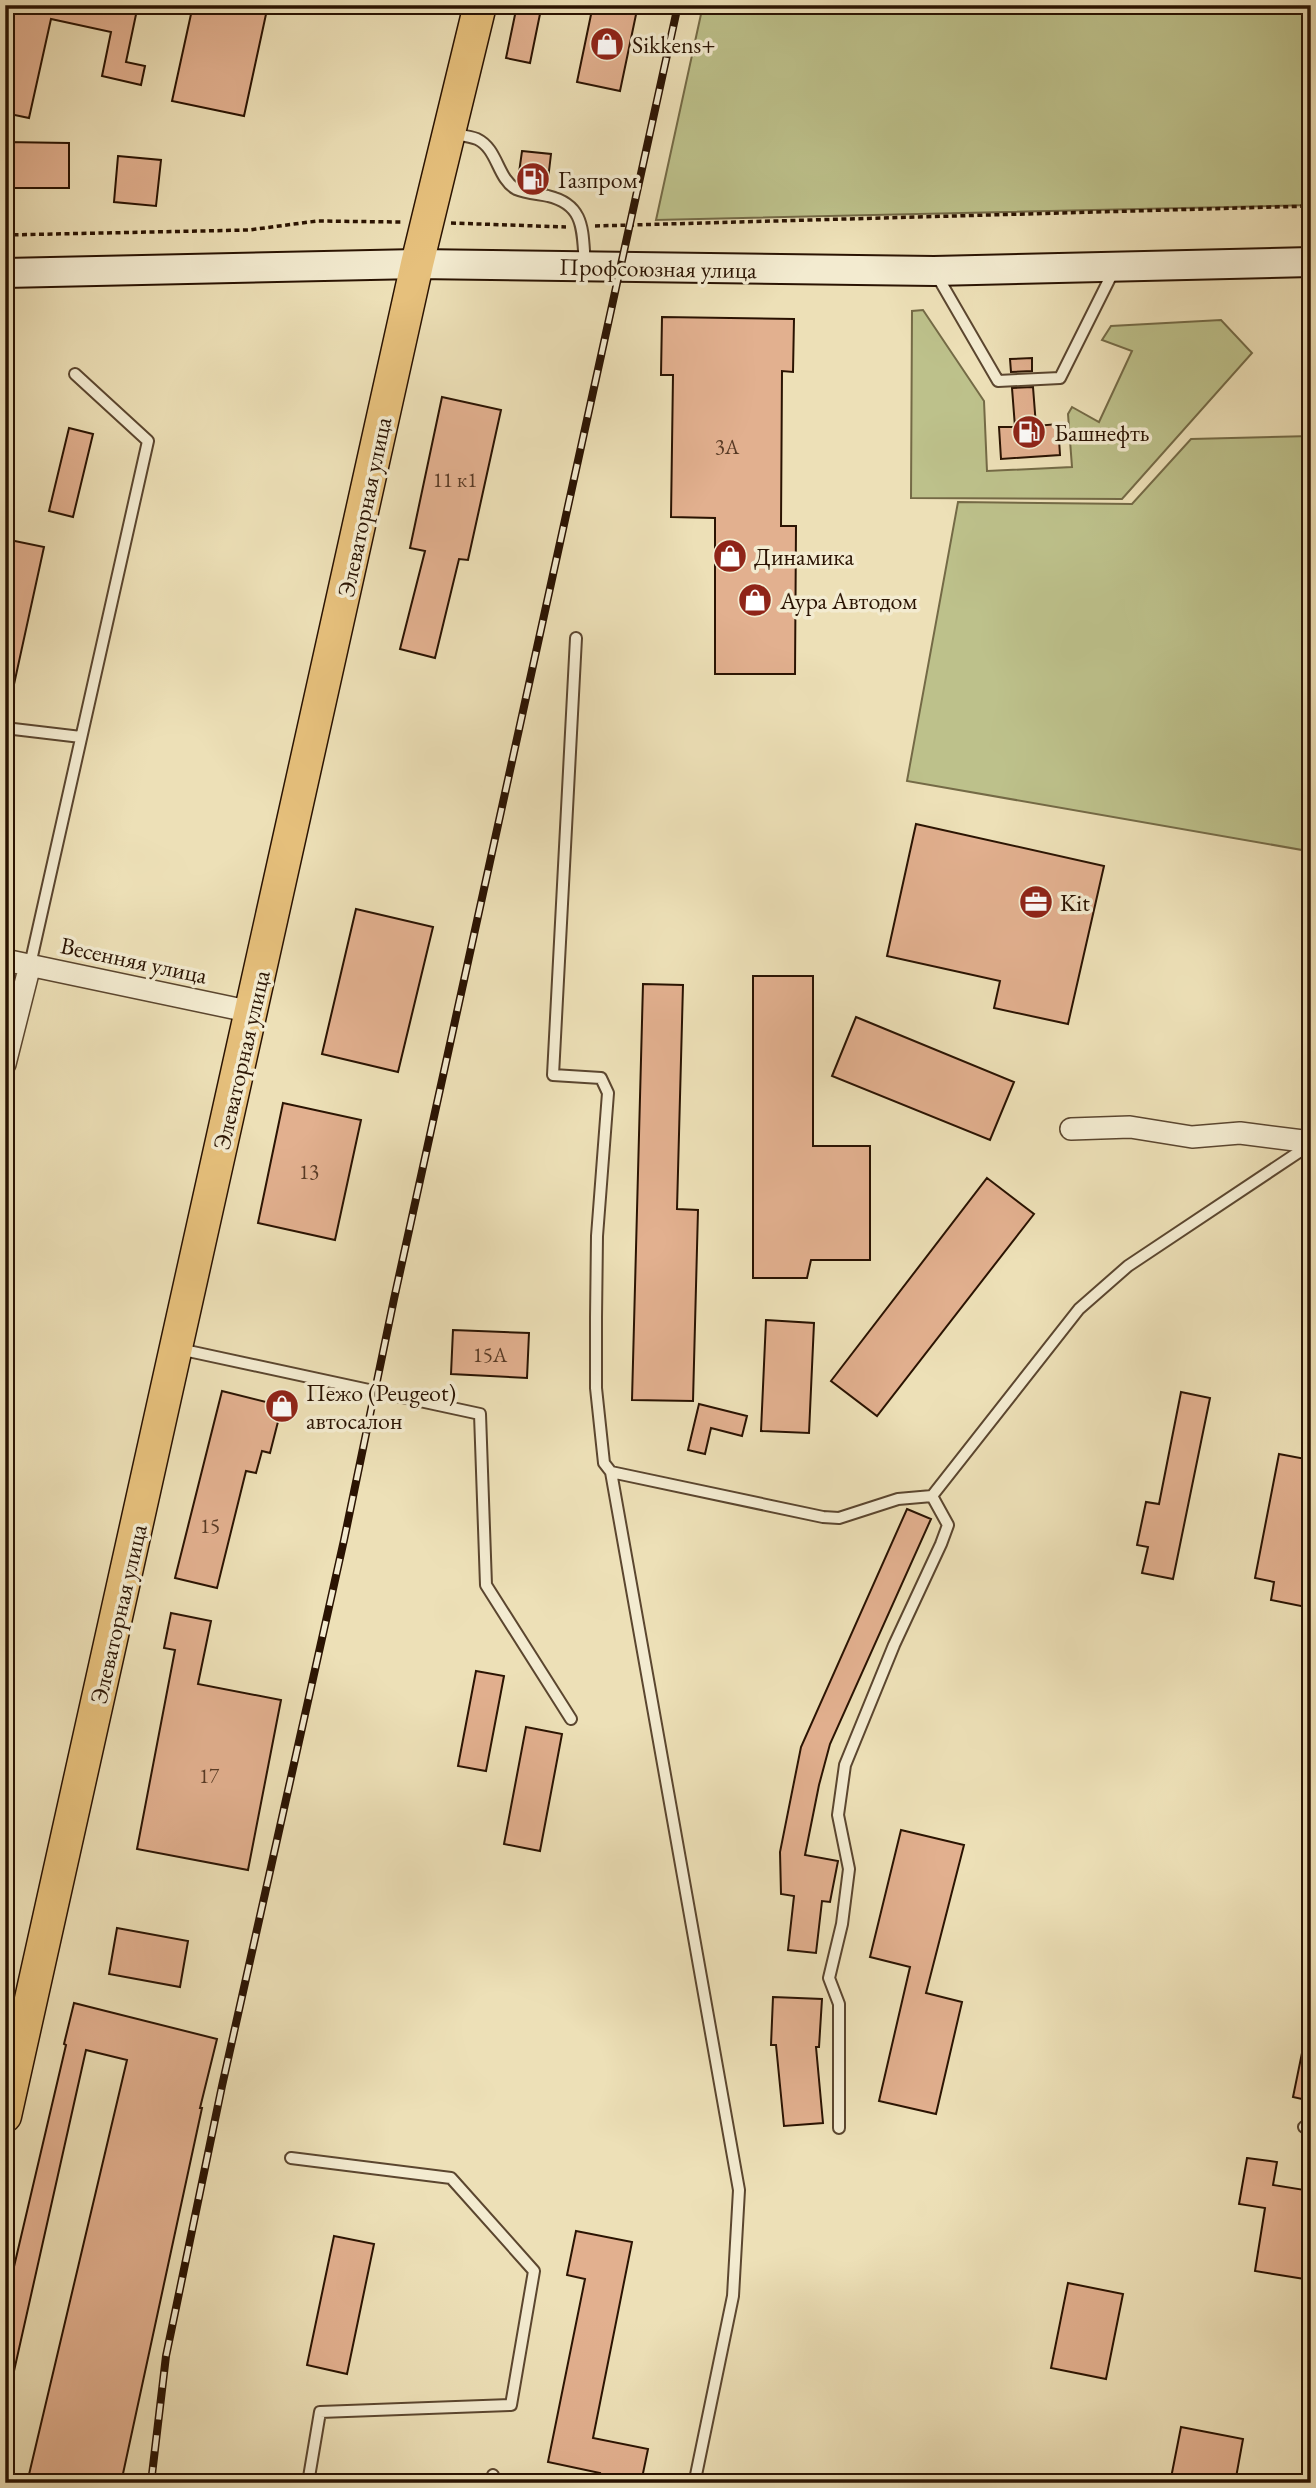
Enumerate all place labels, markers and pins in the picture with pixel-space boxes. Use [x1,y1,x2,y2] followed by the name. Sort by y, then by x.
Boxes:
[588,25,626,63] shop icon: Sikkens+
[632,29,716,60] place label: Sikkens+
[514,160,552,198] fuel station icon: Газпром
[558,164,637,195] place label: Газпром
[1010,413,1048,451] fuel station icon: Башнефть
[1054,417,1149,448] place label: Башнефть
[711,537,749,575] shop icon: Динамика
[754,541,854,572] place label: Динамика
[736,581,774,619] shop icon: Аура Автодом
[779,585,917,616] place label: Аура Автодом
[1017,883,1055,921] office icon: Kit
[1060,887,1090,918] place label: Kit
[306,1377,456,1436] place label: Пежо (Peugeot) автосалон
[263,1387,301,1425] shop icon: Пежо (Peugeot) автосалон

